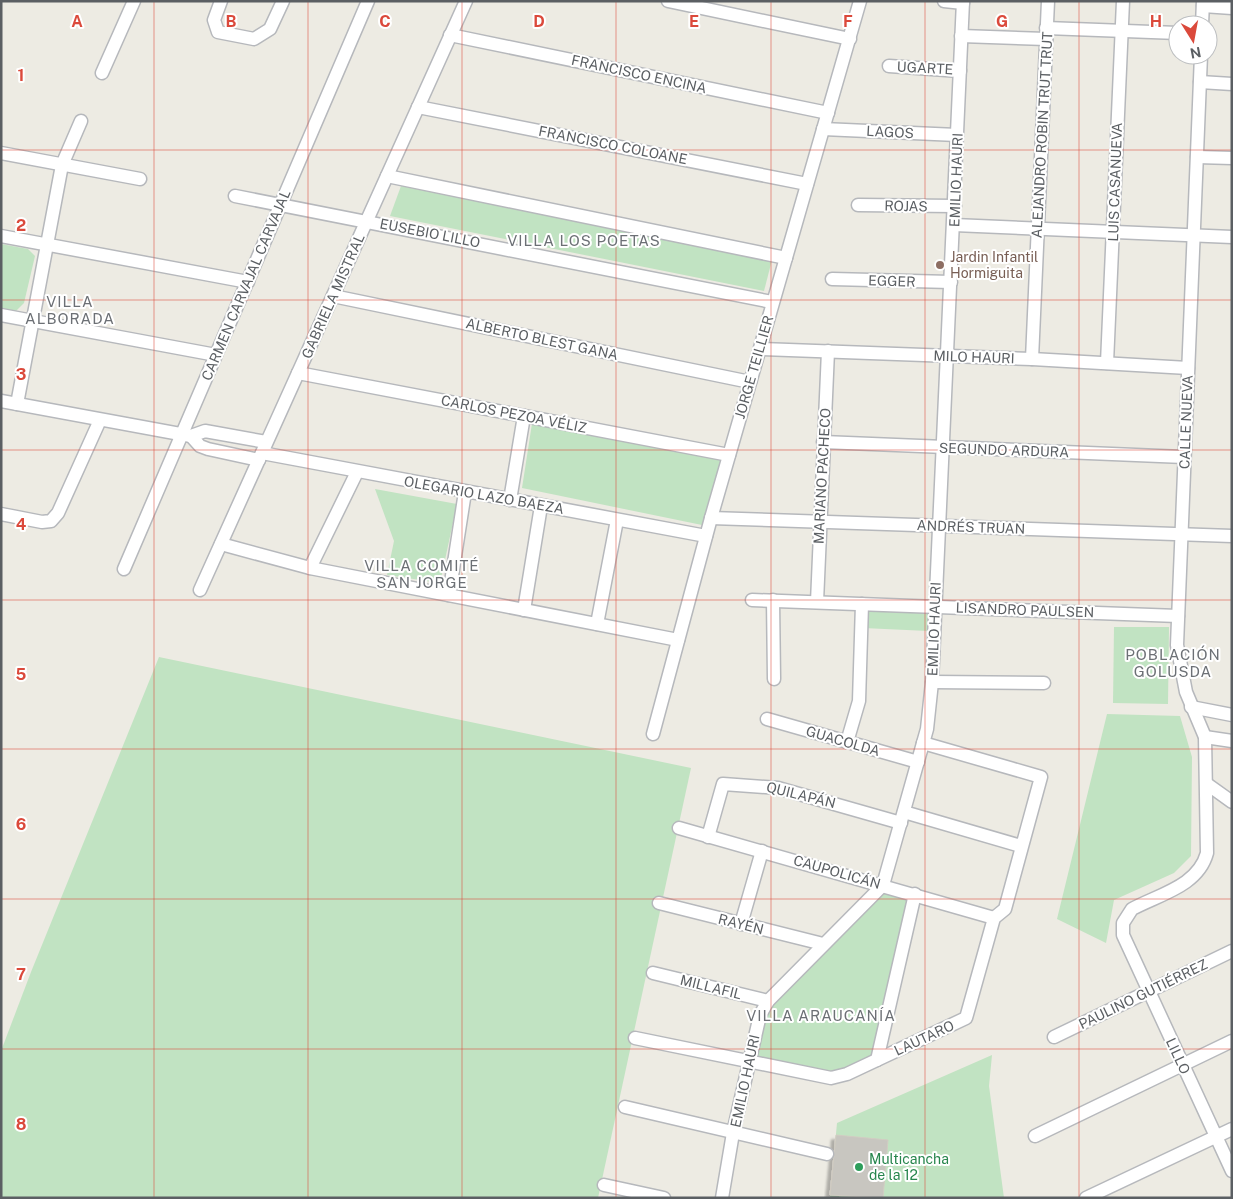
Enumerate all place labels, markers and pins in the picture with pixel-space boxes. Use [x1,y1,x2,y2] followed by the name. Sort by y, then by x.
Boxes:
[950,249,1038,281] place label: Jardin Infantil Hormiguita
[934,259,946,271] marker: Jardin Infantil Hormiguita
[869,1151,949,1183] place label: Multicancha de la 12
[853,1161,865,1173] marker: Multicancha de la 12

